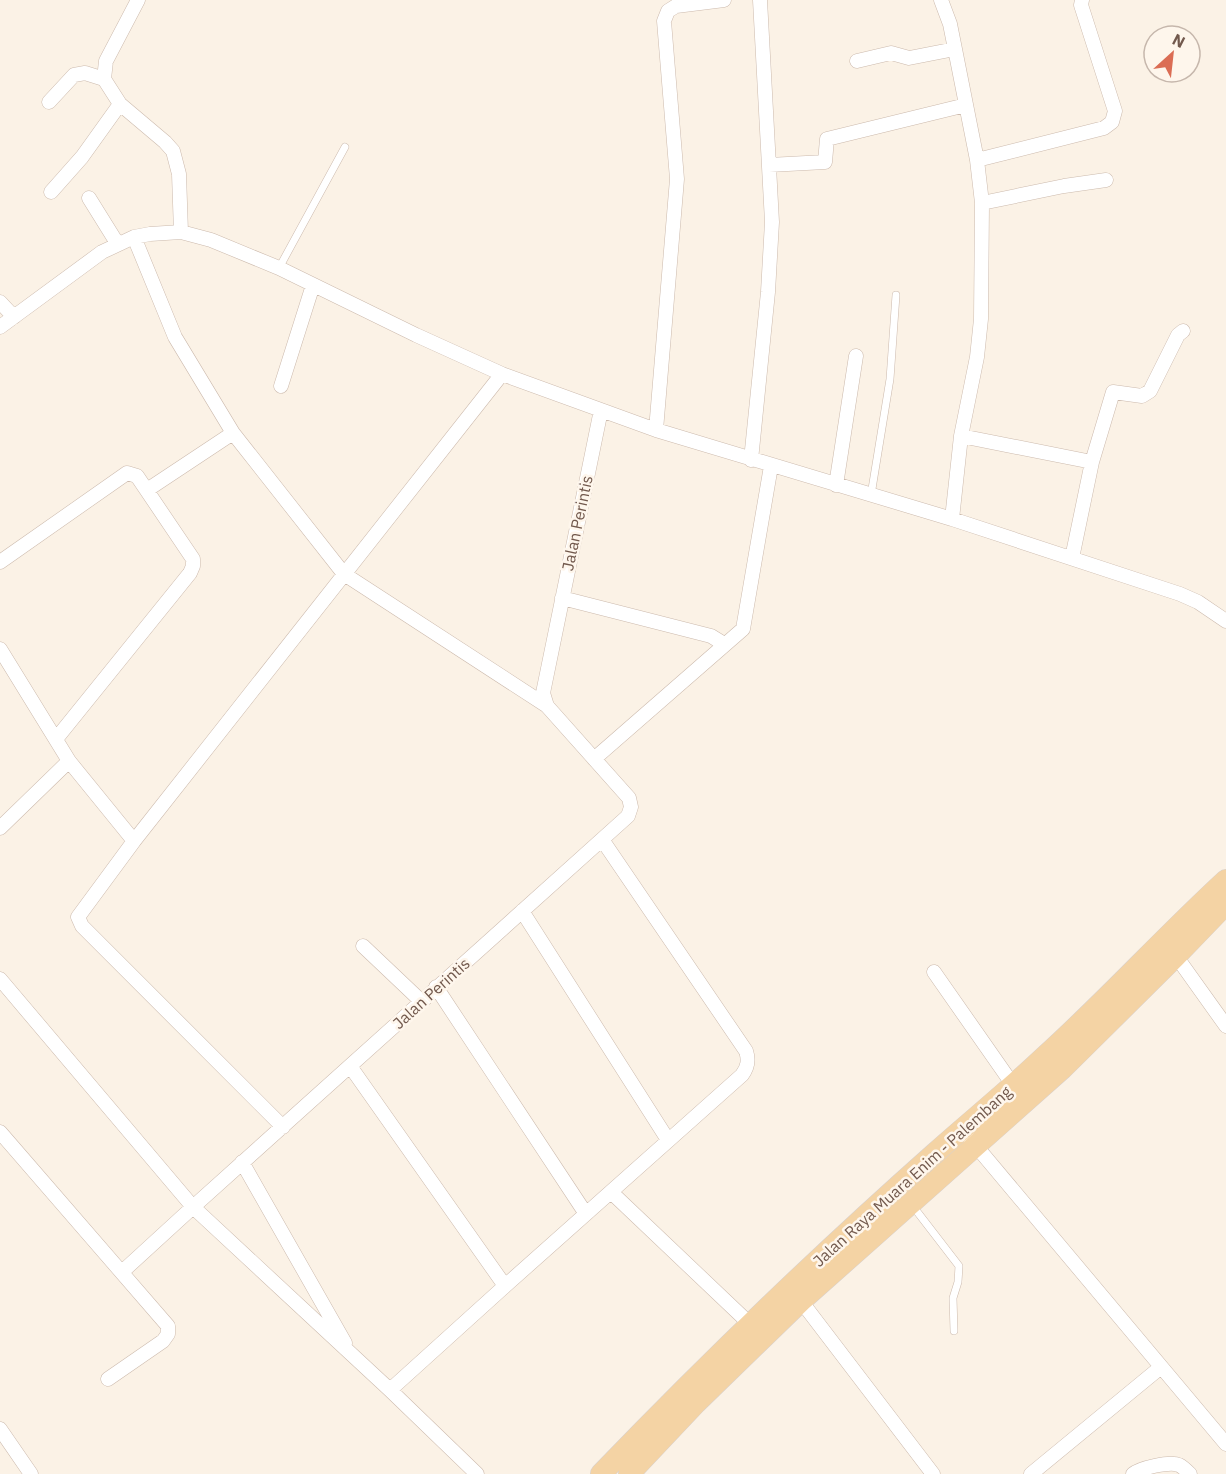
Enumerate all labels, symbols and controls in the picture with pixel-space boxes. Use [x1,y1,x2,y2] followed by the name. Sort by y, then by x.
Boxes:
[1142,24,1202,84] north arrow
[1169,29,1189,52] text: N
[557,473,597,573] street label: Jalan Perintis
[388,953,474,1033] street label: Jalan Perintis
[808,1081,1016,1271] street label: Jalan Raya Muara Enim - Palembang

